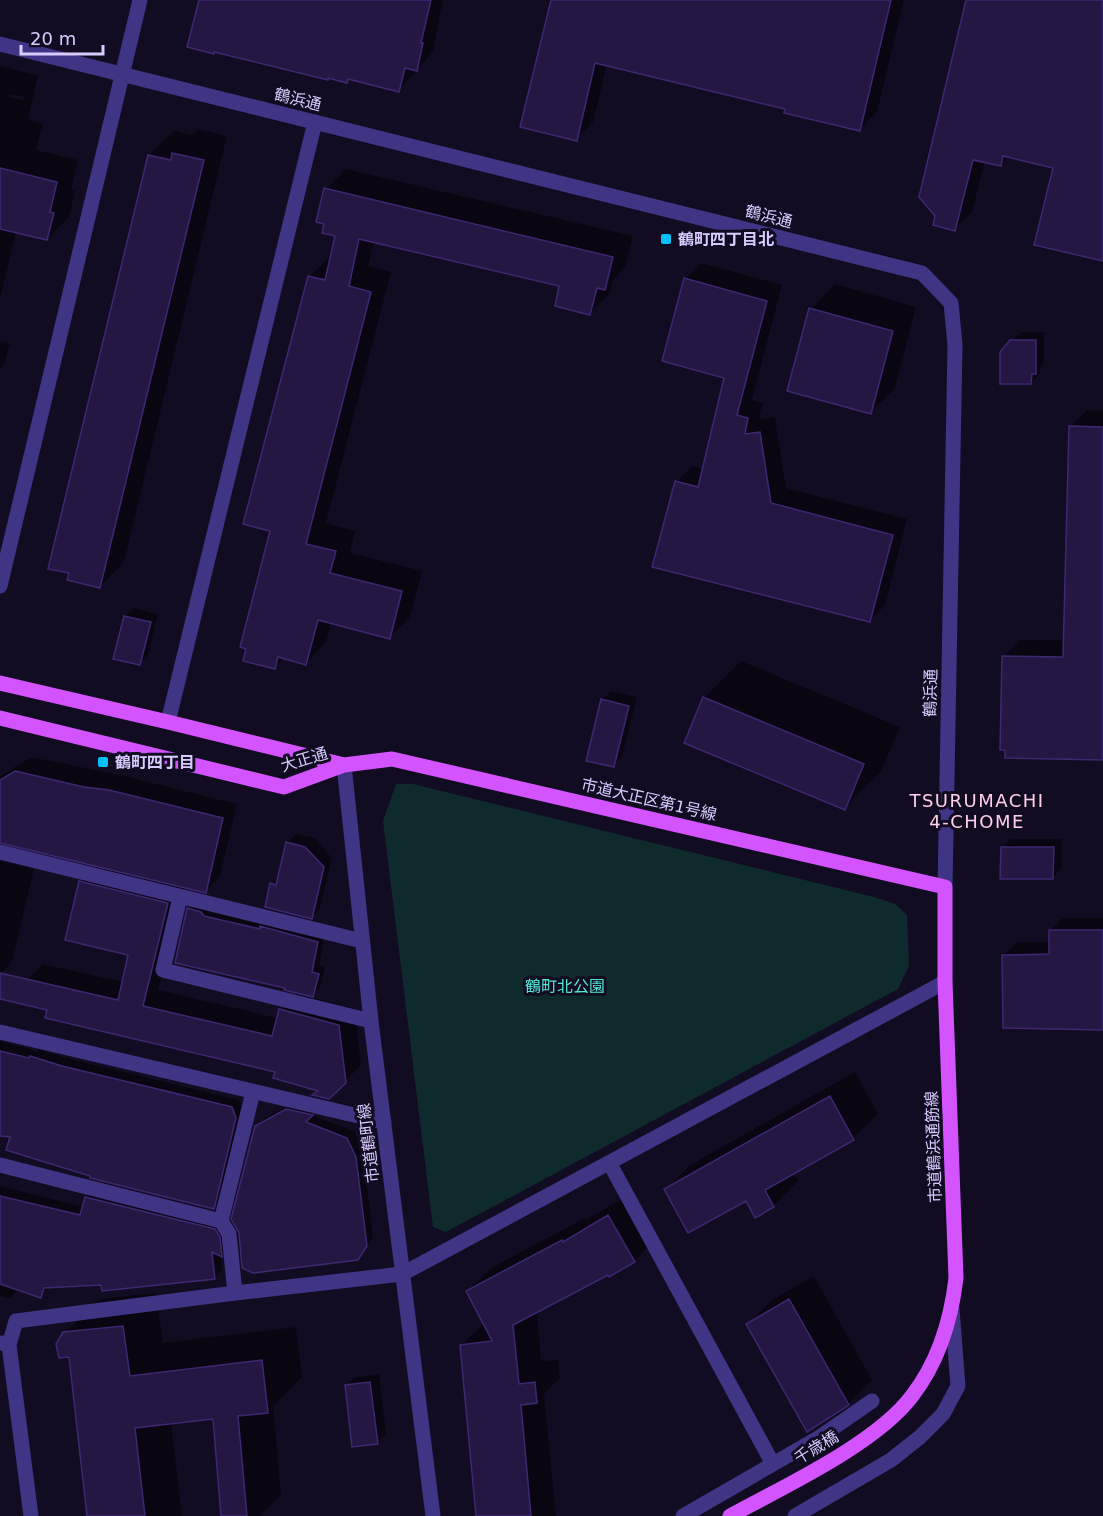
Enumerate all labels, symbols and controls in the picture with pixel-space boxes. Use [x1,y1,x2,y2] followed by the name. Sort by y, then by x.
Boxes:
[21,18,104,56] scale bar
[30,28,76,49] text: 20 m
[272,84,323,115] street label: 鶴浜通
[743,201,794,232] street label: 鶴浜通
[678,230,774,249] place label: 鶴町四丁目北
[659,232,673,246] marker: 鶴町四丁目北
[921,669,940,717] street label: 鶴浜通
[278,743,330,776] street label: 大正通
[115,753,195,772] place label: 鶴町四丁目
[96,755,110,769] marker: 鶴町四丁目
[579,775,718,824] street label: 市道大正区第1号線
[908,790,1045,832] district label: TSURUMACHI 4-CHOME
[525,977,605,996] park label: 鶴町北公園
[922,1091,945,1203] street label: 市道鶴浜通筋線
[354,1102,383,1184] street label: 市道鶴町線
[791,1427,842,1468] street label: 千歳橋

